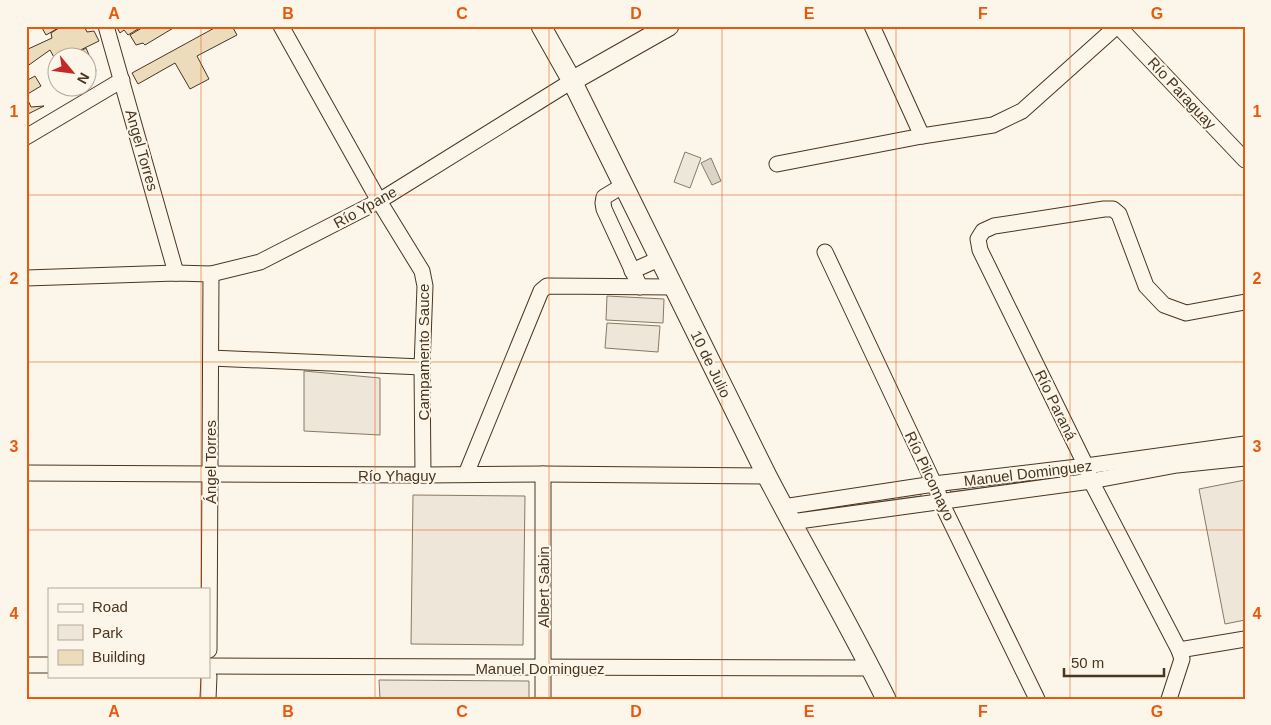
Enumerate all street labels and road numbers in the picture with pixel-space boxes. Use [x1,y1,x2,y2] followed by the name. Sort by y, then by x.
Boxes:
[1145,54,1220,133] street label: Río Paraguay
[122,107,162,193] street label: Angel Torres
[330,183,400,231] street label: Río Ypane
[415,284,432,420] street label: Campamento Sauce
[687,328,735,400] street label: 10 de Julio
[1032,367,1081,443] street label: Río Paraná
[202,420,219,504] street label: Ángel Torres
[902,429,958,523] street label: Río Pilcomayo
[963,457,1093,489] street label: Manuel Dominguez
[358,467,437,484] street label: Río Yhaguy
[535,546,552,628] street label: Albert Sabin
[475,660,605,677] street label: Manuel Dominguez

